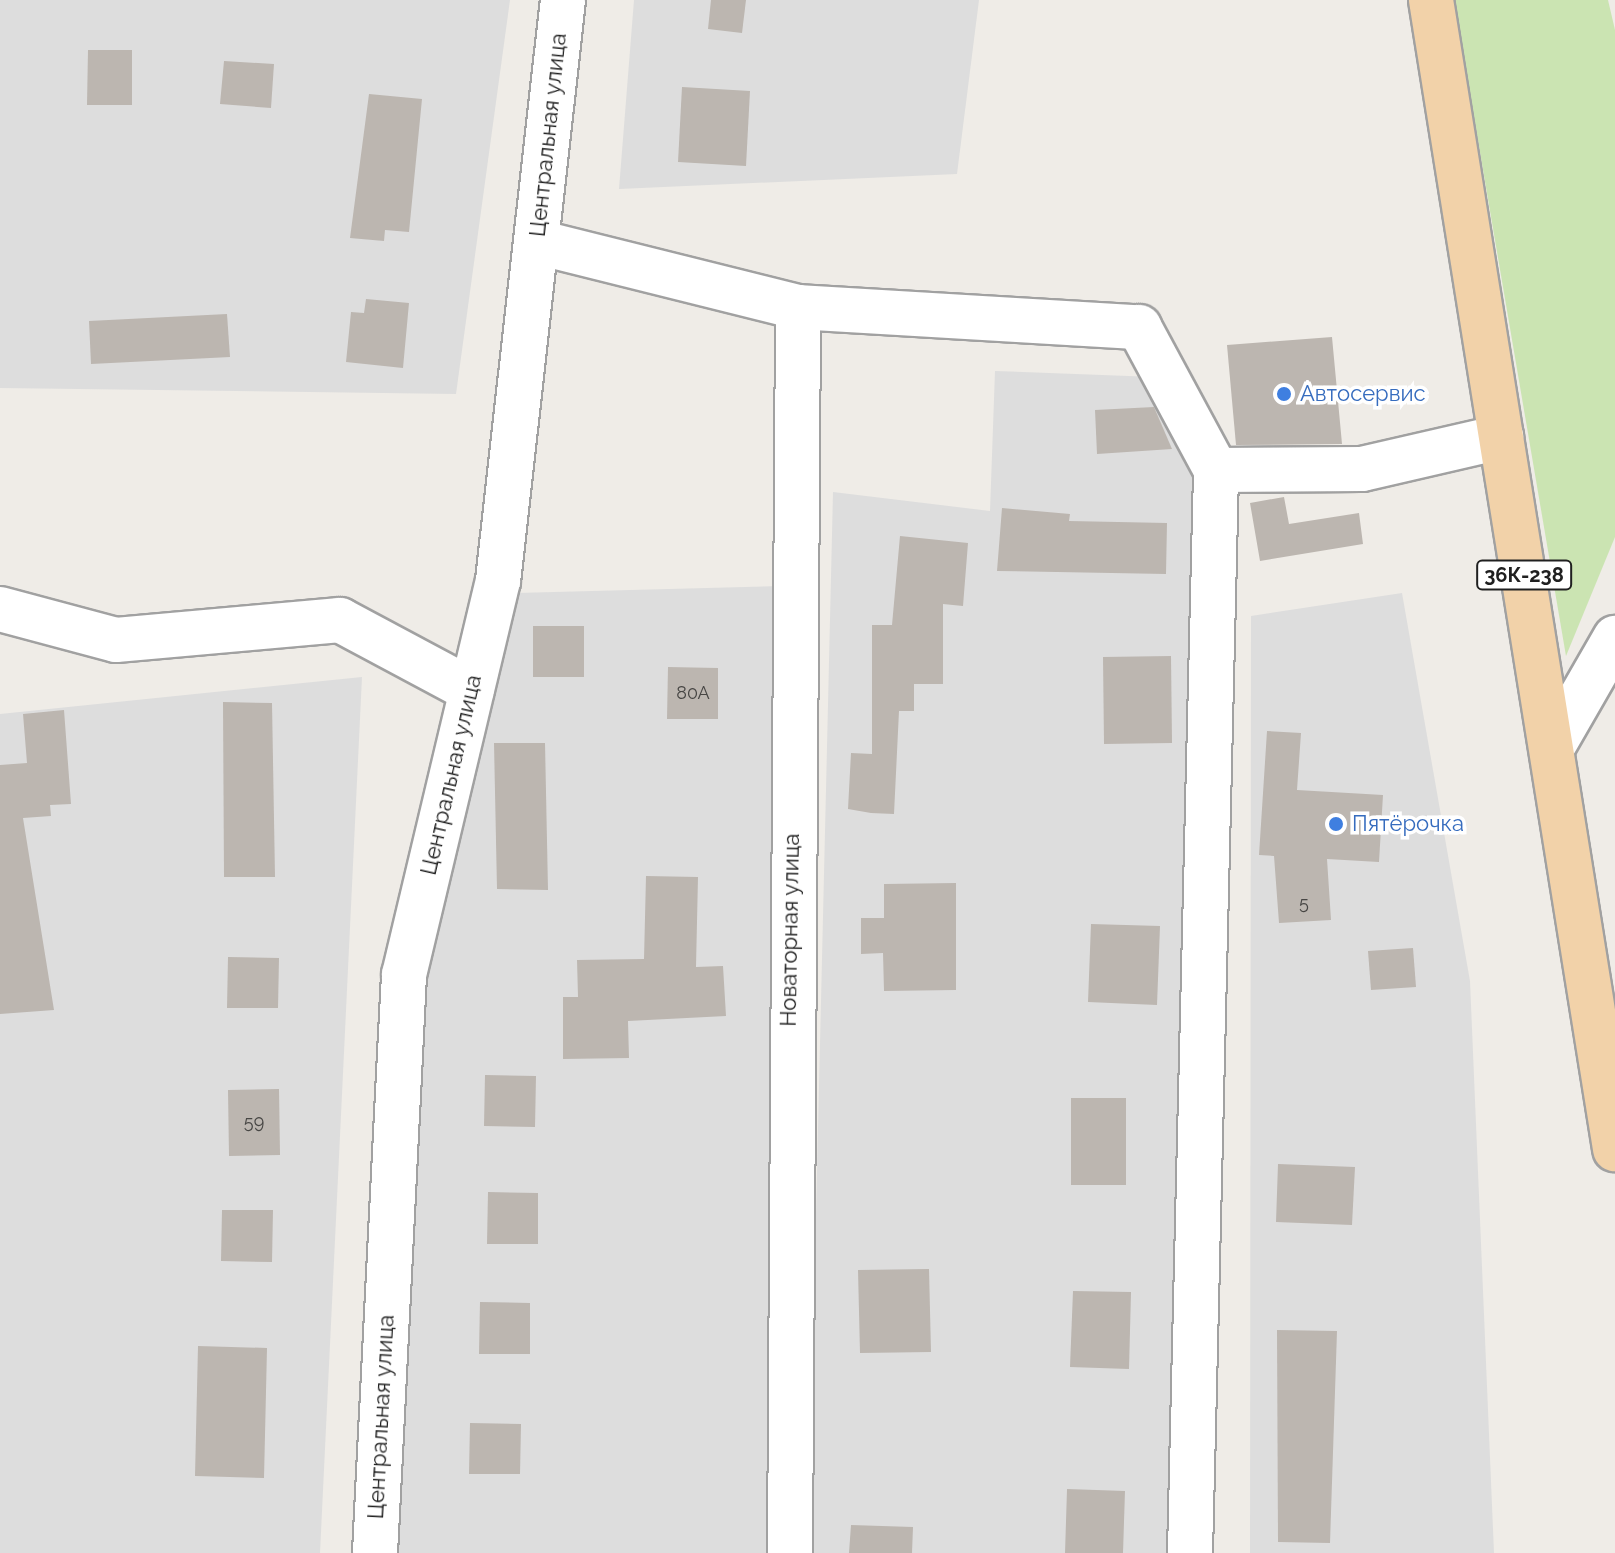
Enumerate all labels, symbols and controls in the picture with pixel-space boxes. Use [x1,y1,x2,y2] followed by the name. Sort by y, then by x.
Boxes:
[524,32,572,238] street label: Центральная улица
[1300,381,1426,407] place label: Автосервис
[1275,385,1293,403] marker: Автосервис
[1476,559,1572,591] road number: 36К-238
[415,672,487,878] street label: Центральная улица
[676,682,710,704] house number: 80А
[1352,811,1464,837] place label: Пятёрочка
[1327,815,1345,833] marker: Пятёрочка
[775,833,805,1027] street label: Новаторная улица
[1299,892,1309,914] house number: 5
[244,1111,264,1133] house number: 59
[362,1314,400,1520] street label: Центральная улица

